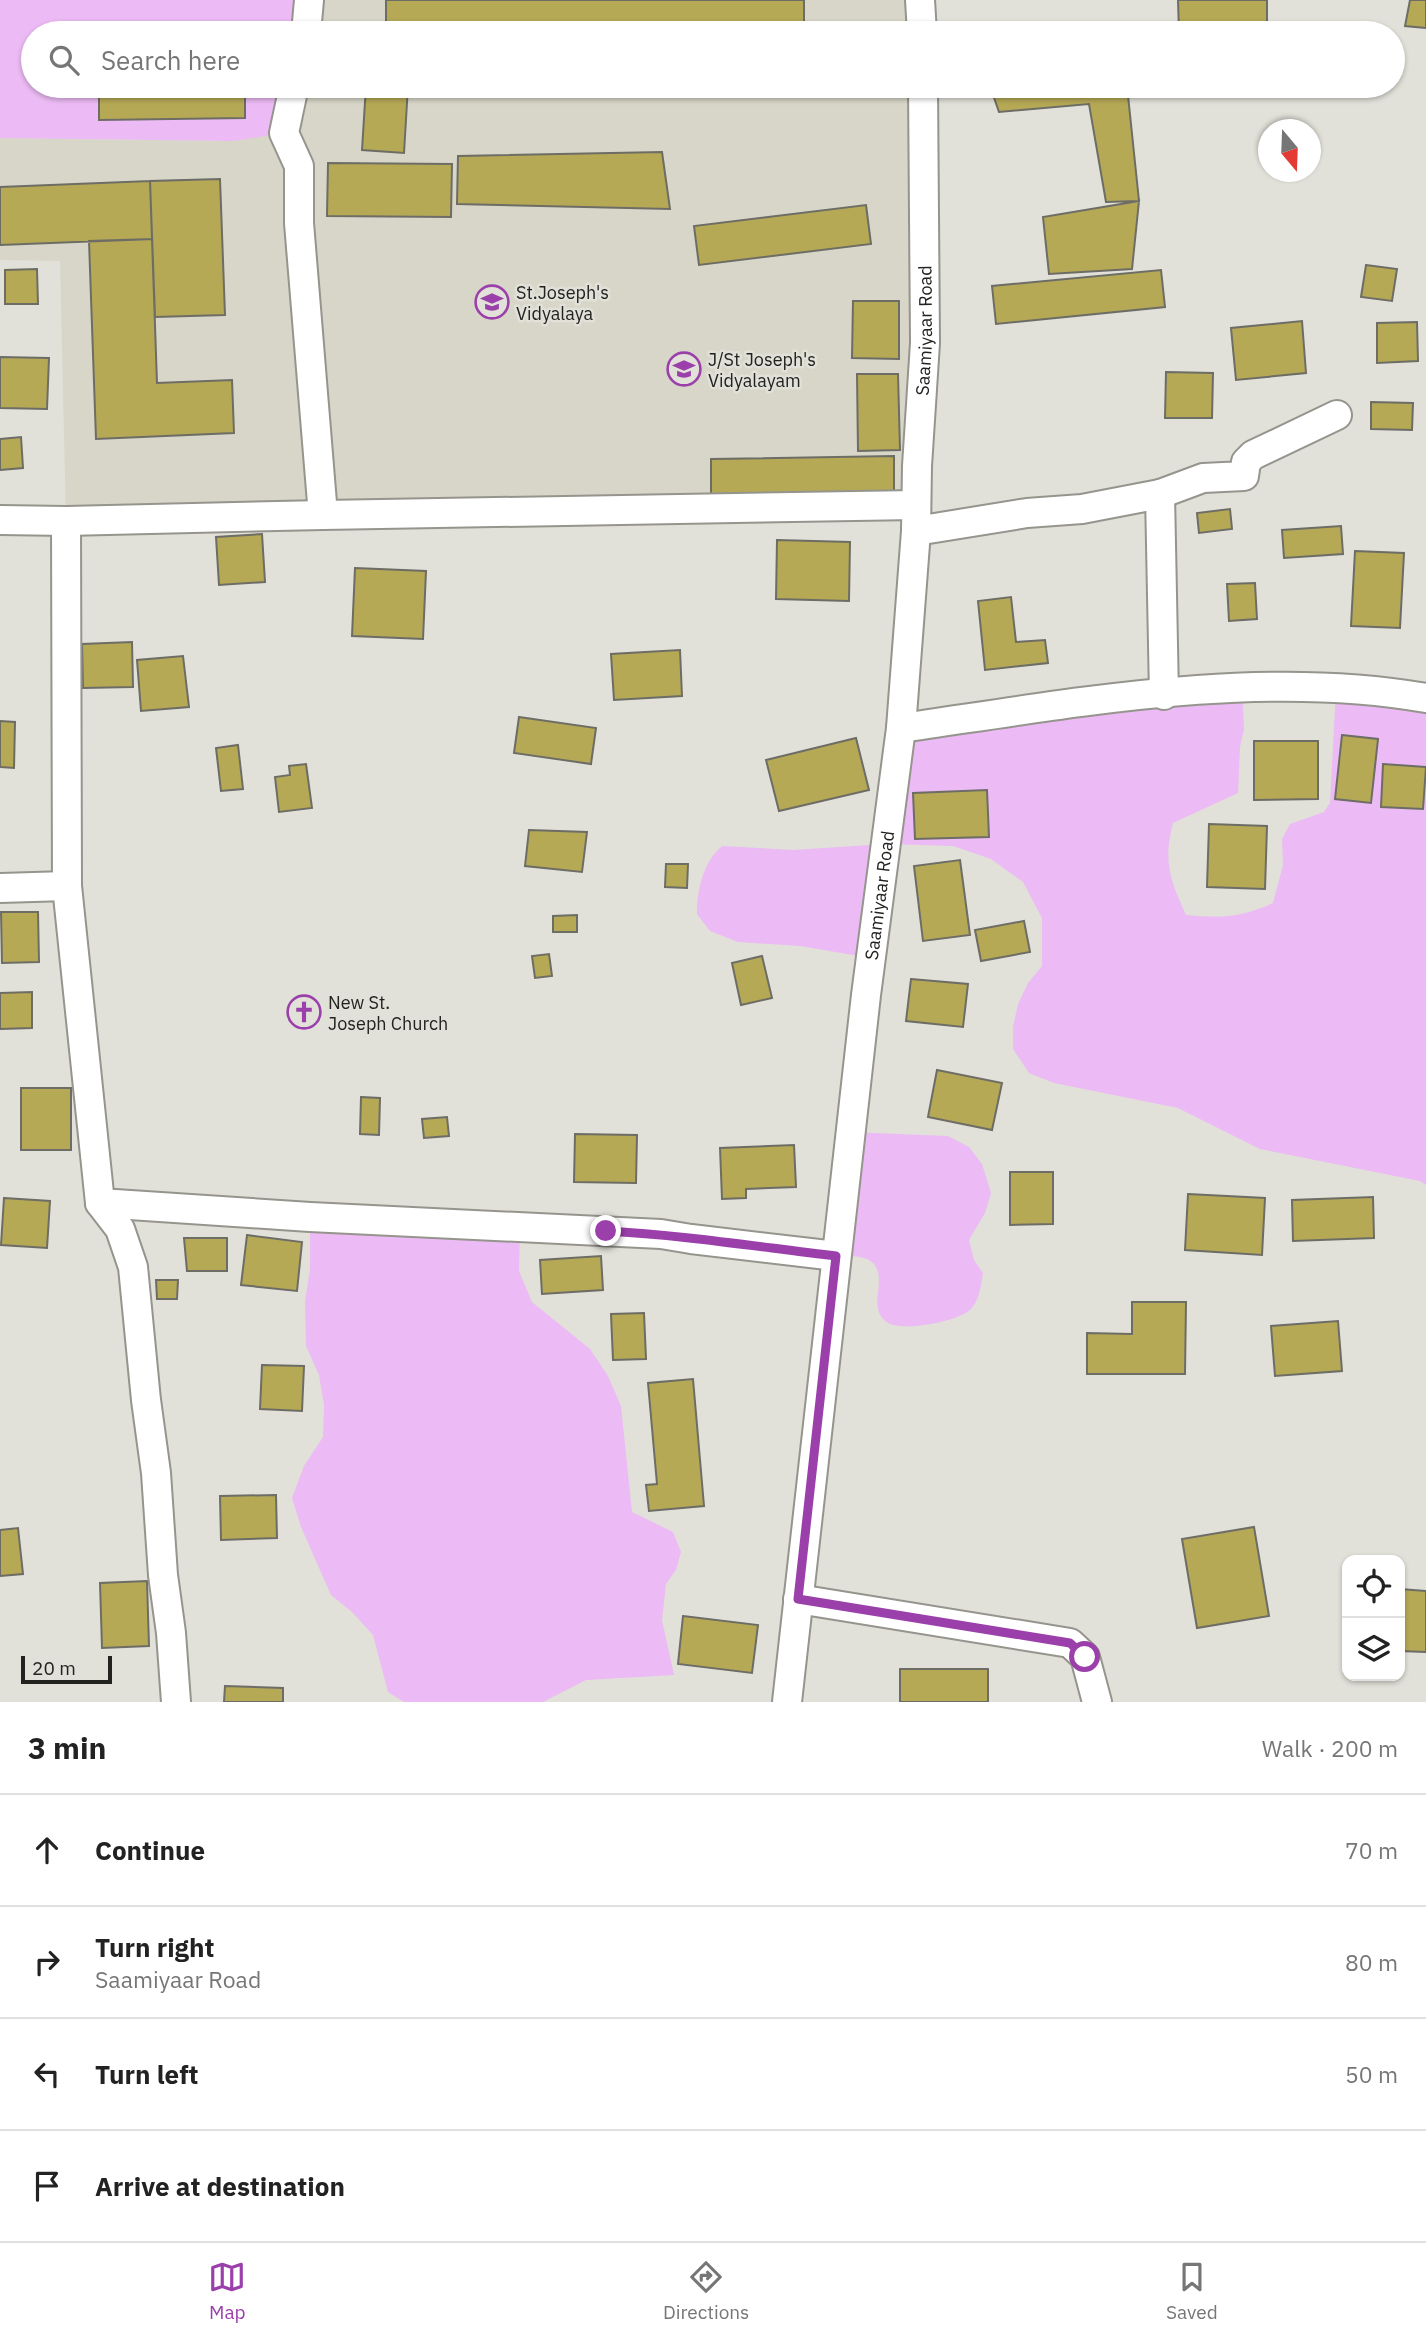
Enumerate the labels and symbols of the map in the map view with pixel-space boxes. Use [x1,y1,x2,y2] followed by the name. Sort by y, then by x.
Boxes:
[1258,119,1321,182] north arrow
[910,265,937,396] street label: Saamiyaar Road
[516,281,609,325] place label: St.Joseph's Vidyalaya
[473,283,511,321] school or university icon: St.Joseph's Vidyalaya
[708,348,816,392] place label: J/St Joseph's Vidyalayam
[665,350,703,388] school or university icon: J/St Joseph's Vidyalayam
[859,829,899,961] street label: Saamiyaar Road
[328,991,448,1035] place label: New St. Joseph Church
[285,993,323,1031] church icon: New St. Joseph Church
[590,1215,621,1246] route end
[1069,1641,1100,1672] route start
[21,1653,112,1685] scale bar

